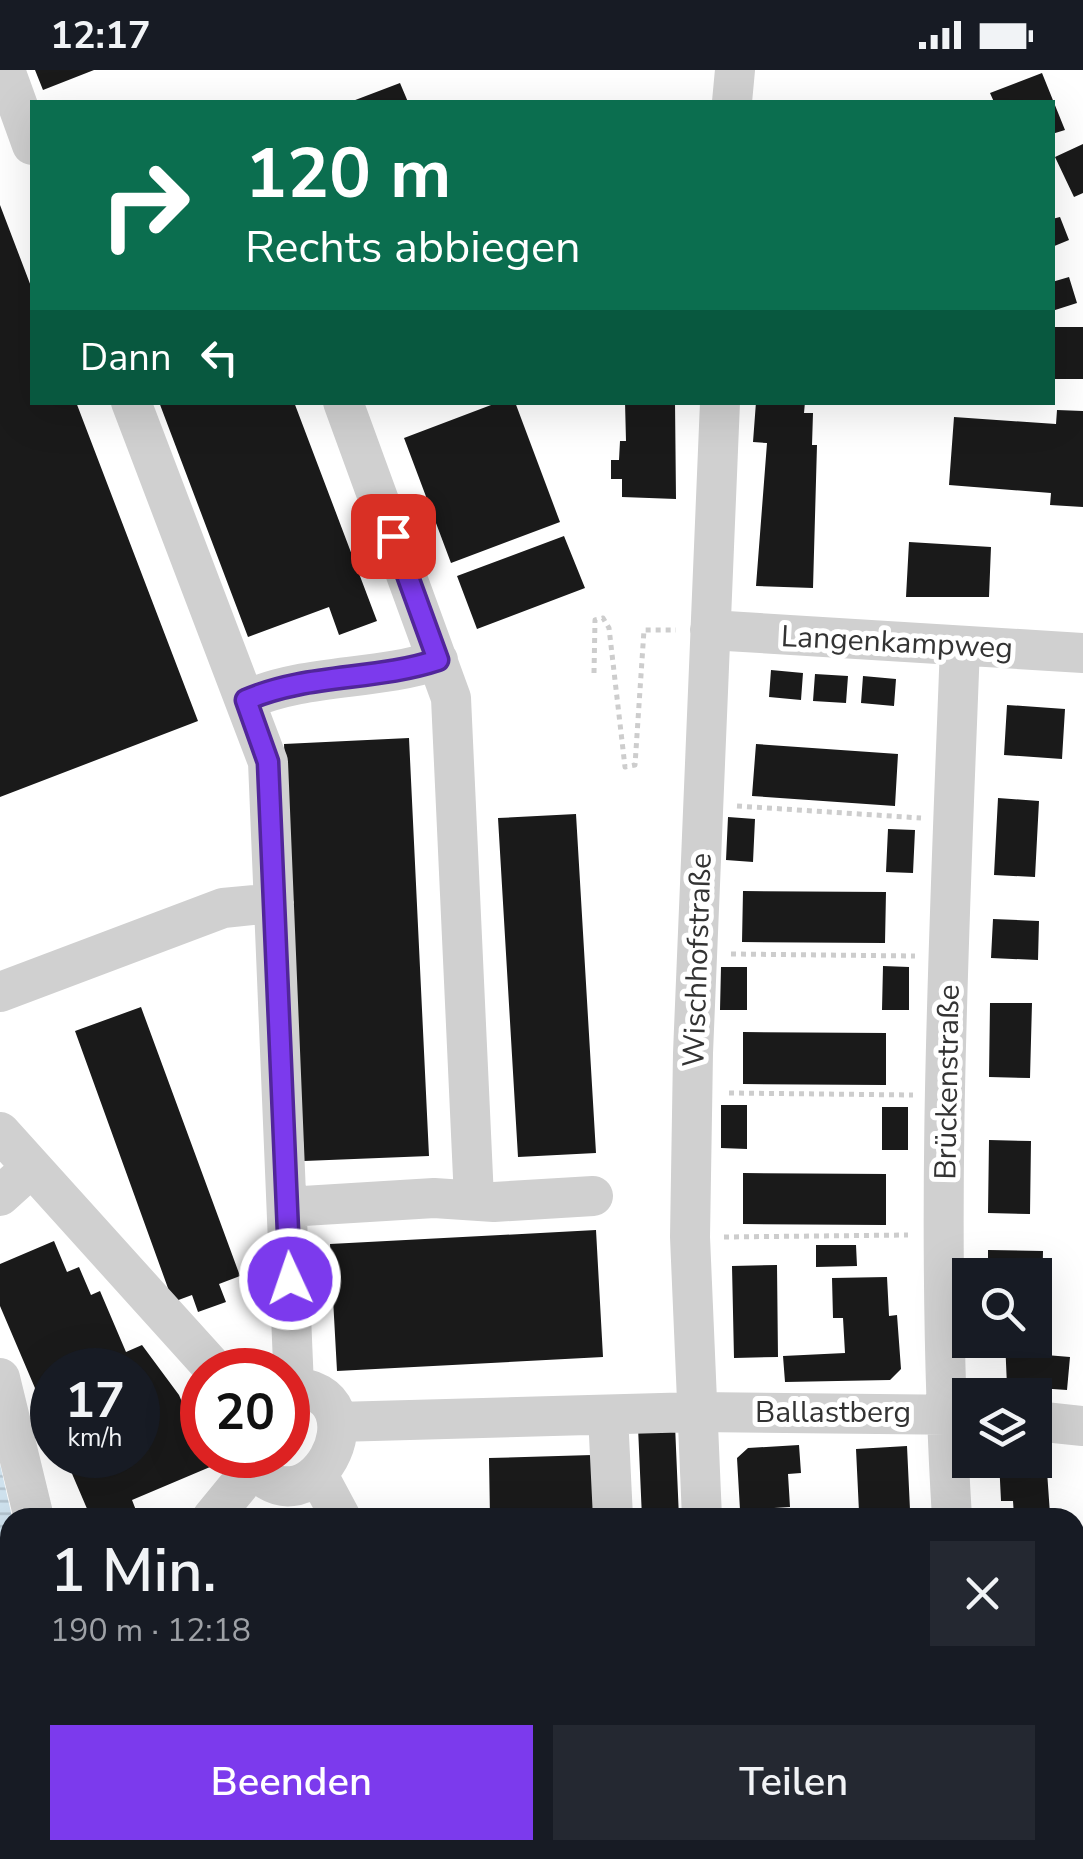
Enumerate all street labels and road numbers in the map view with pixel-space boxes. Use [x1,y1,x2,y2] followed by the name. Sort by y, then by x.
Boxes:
[780,616,1014,669] street label: Langenkampweg
[673,852,722,1068] street label: Wischhofstraße
[925,984,970,1180] street label: Brückenstraße
[755,1392,911,1433] street label: Ballastberg

